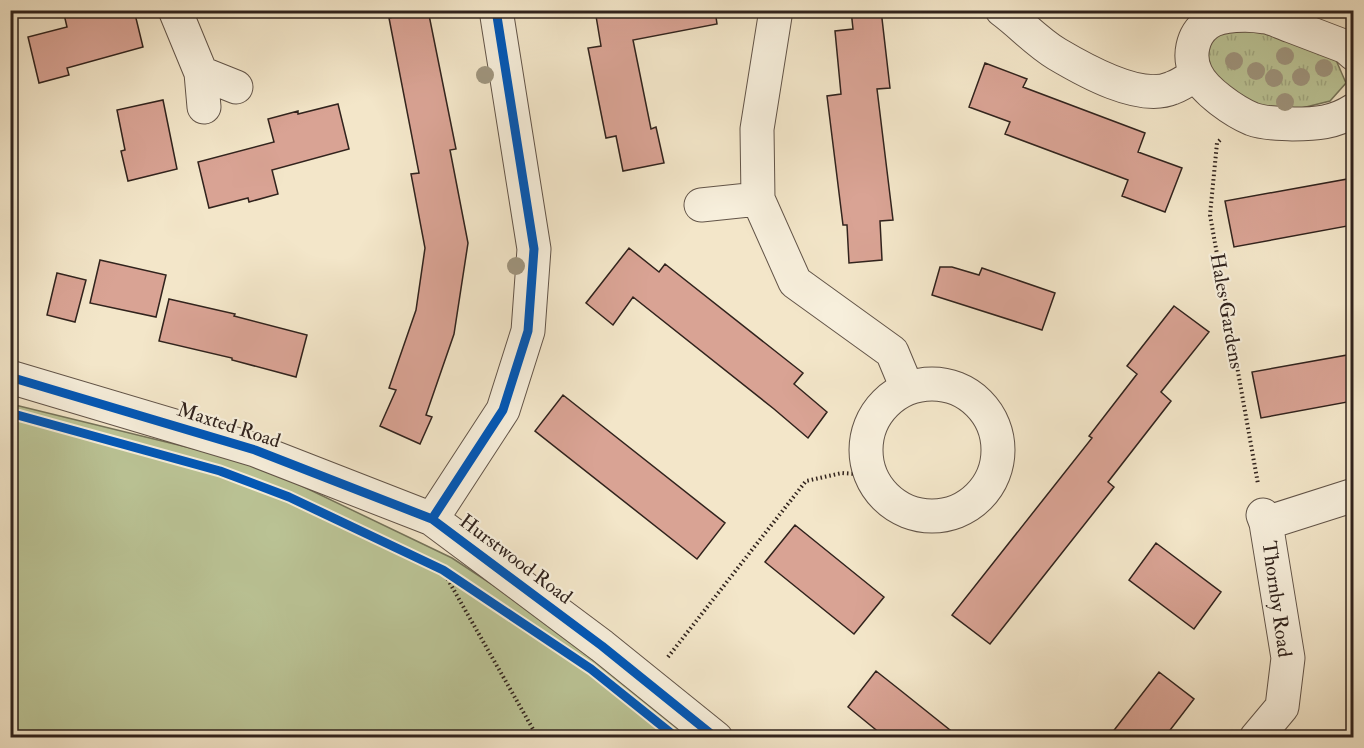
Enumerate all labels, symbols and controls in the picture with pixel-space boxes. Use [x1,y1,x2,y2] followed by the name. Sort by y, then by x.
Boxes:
[1205,251,1249,371] street label: Hales Gardens
[174,397,284,453] street label: Maxted Road
[455,508,577,610] street label: Hurstwood Road
[1256,539,1298,659] street label: Thornby Road

